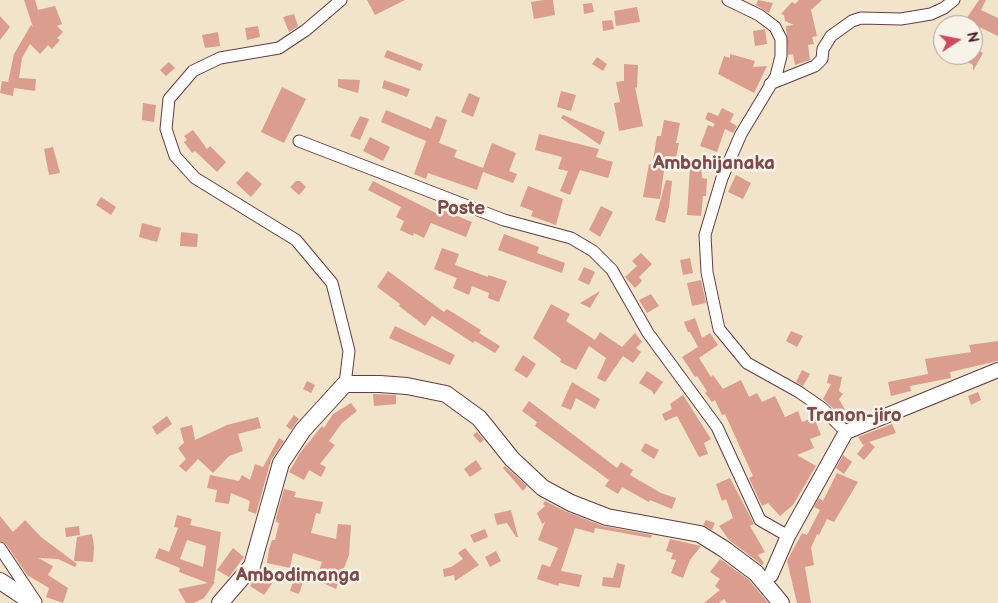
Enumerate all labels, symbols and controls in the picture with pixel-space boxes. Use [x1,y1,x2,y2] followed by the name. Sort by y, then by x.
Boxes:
[933,15,983,65] north arrow
[963,30,982,44] text: N
[653,153,775,175] district label: Ambohijanaka
[437,198,485,220] district label: Poste
[806,405,902,427] district label: Tranon-jiro
[236,565,360,587] district label: Ambodimanga

